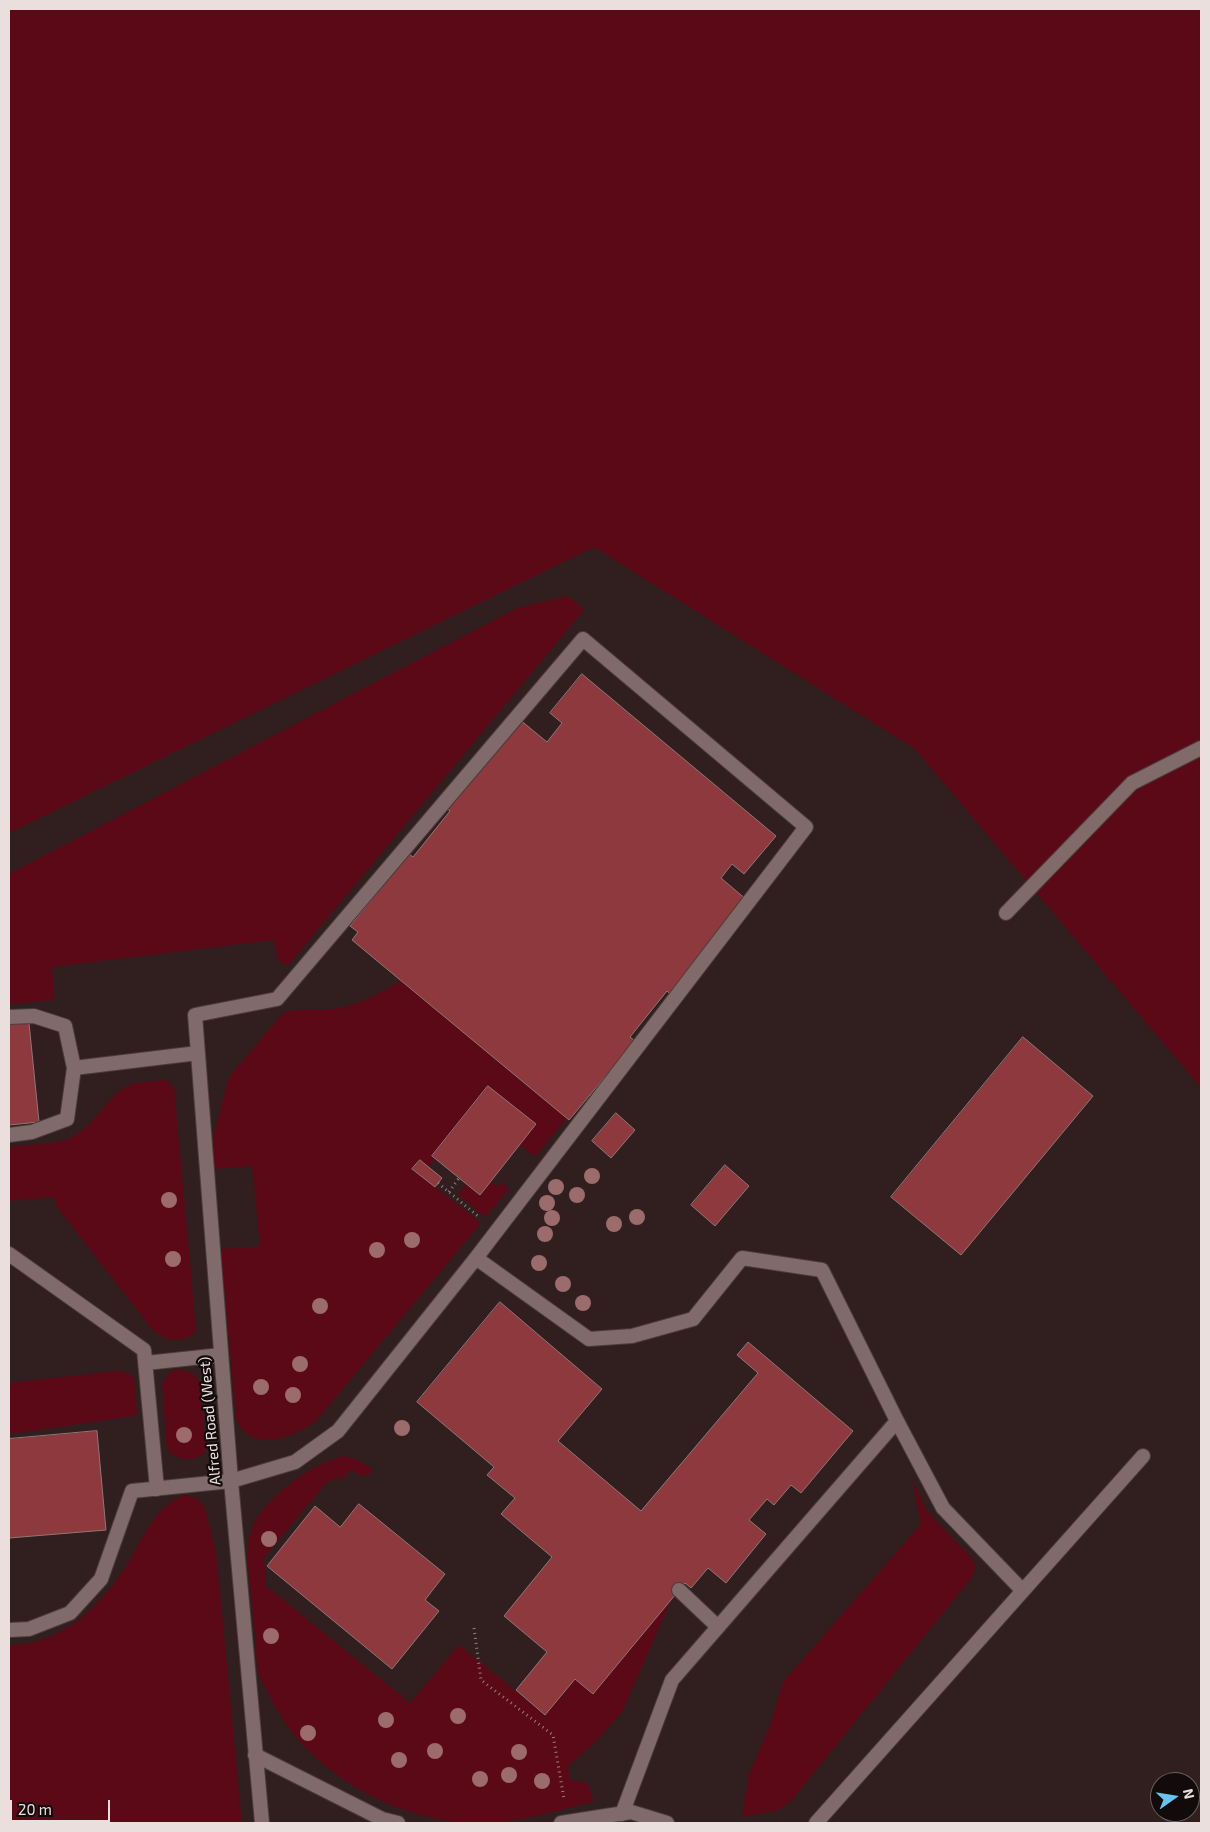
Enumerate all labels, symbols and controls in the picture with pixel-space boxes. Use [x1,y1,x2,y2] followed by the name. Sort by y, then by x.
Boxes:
[195,1356,225,1486] street label: Alfred Road (West)
[1150,1772,1200,1822] north arrow
[1180,1787,1199,1801] text: N
[12,1790,112,1822] scale bar
[18,1800,52,1818] text: 20 m

